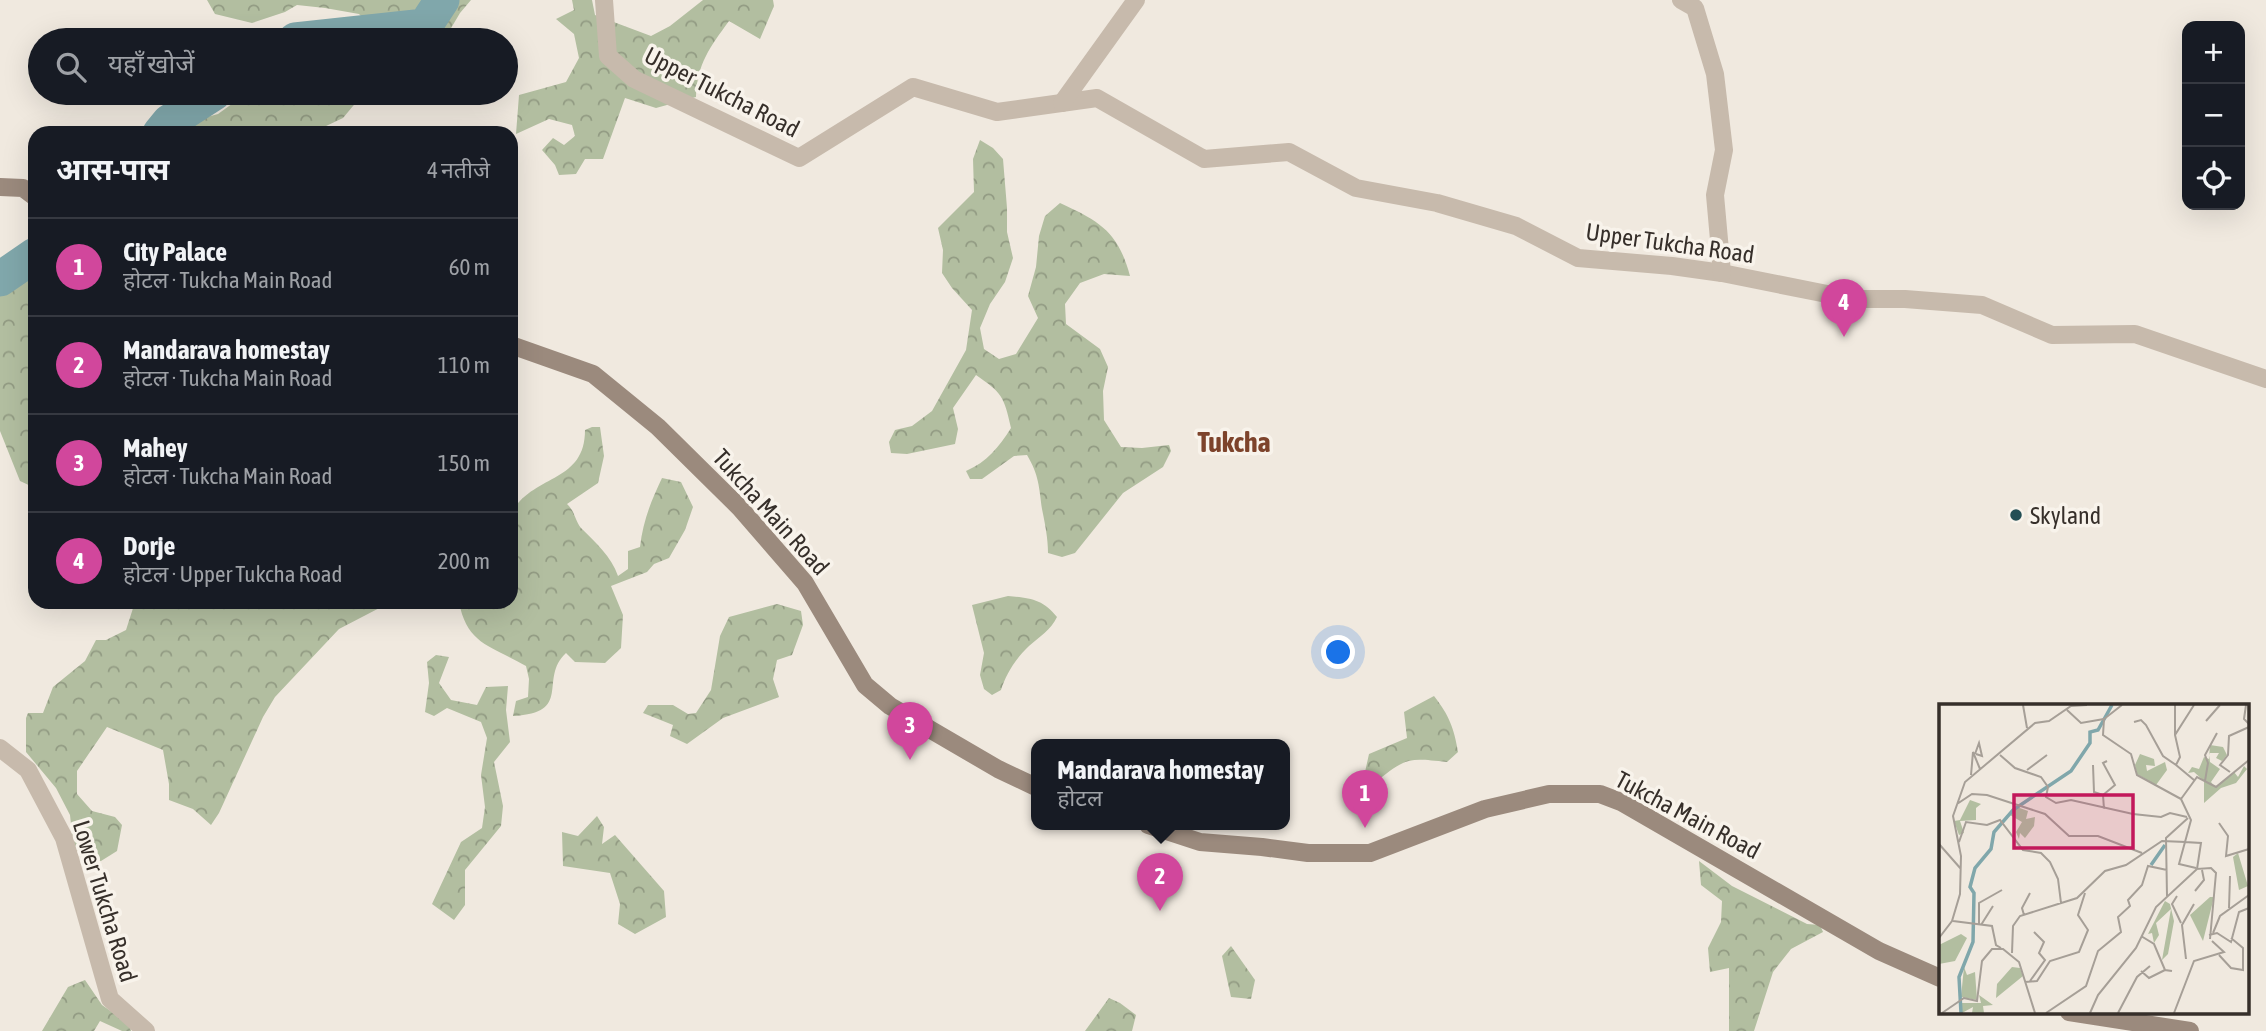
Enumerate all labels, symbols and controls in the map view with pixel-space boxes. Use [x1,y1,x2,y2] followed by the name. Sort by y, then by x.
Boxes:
[2182,21,2245,210] map controls
[2182,21,2245,84] button: +
[28,28,518,105] search box
[640,41,804,143] street label: Upper Tukcha Road
[52,48,90,86] icon: search
[108,49,194,79] text: यहाँ खोजें
[2182,84,2245,147] button: −
[2182,147,2245,210] button: locate
[56,152,169,186] text: आस-पास
[427,157,490,183] text: 4 नतीजे
[1584,218,1756,268] street label: Upper Tukcha Road
[123,237,227,267] text: City Palace
[74,254,84,280] text: 1
[449,254,490,280] text: 60 m
[123,267,332,293] text: होटल · Tukcha Main Road
[1821,279,1867,337] pin: 4
[123,335,330,365] text: Mandarava homestay
[74,352,84,378] text: 2
[438,352,490,378] text: 110 m
[123,365,332,391] text: होटल · Tukcha Main Road
[1197,426,1271,458] district label: Tukcha
[123,433,187,463] text: Mahey
[708,444,834,580] street label: Tukcha Main Road
[74,450,84,476] text: 3
[438,450,490,476] text: 150 m
[123,463,332,489] text: होटल · Tukcha Main Road
[2030,502,2101,529] place label: Skyland
[2008,507,2024,523] marker: Skyland
[123,531,175,561] text: Dorje
[74,548,84,574] text: 4
[438,548,490,574] text: 200 m
[123,561,342,587] text: होटल · Upper Tukcha Road
[1321,635,1355,669] your location
[887,702,933,760] pin: 3
[1939,704,2248,1014] inset map
[1031,739,1290,830] popup
[1057,755,1264,785] text: Mandarava homestay
[1611,766,1765,864] street label: Tukcha Main Road
[1342,770,1388,828] pin: 1
[1057,785,1103,811] text: होटल
[68,817,142,985] street label: Lower Tukcha Road
[1137,853,1183,911] pin: 2

